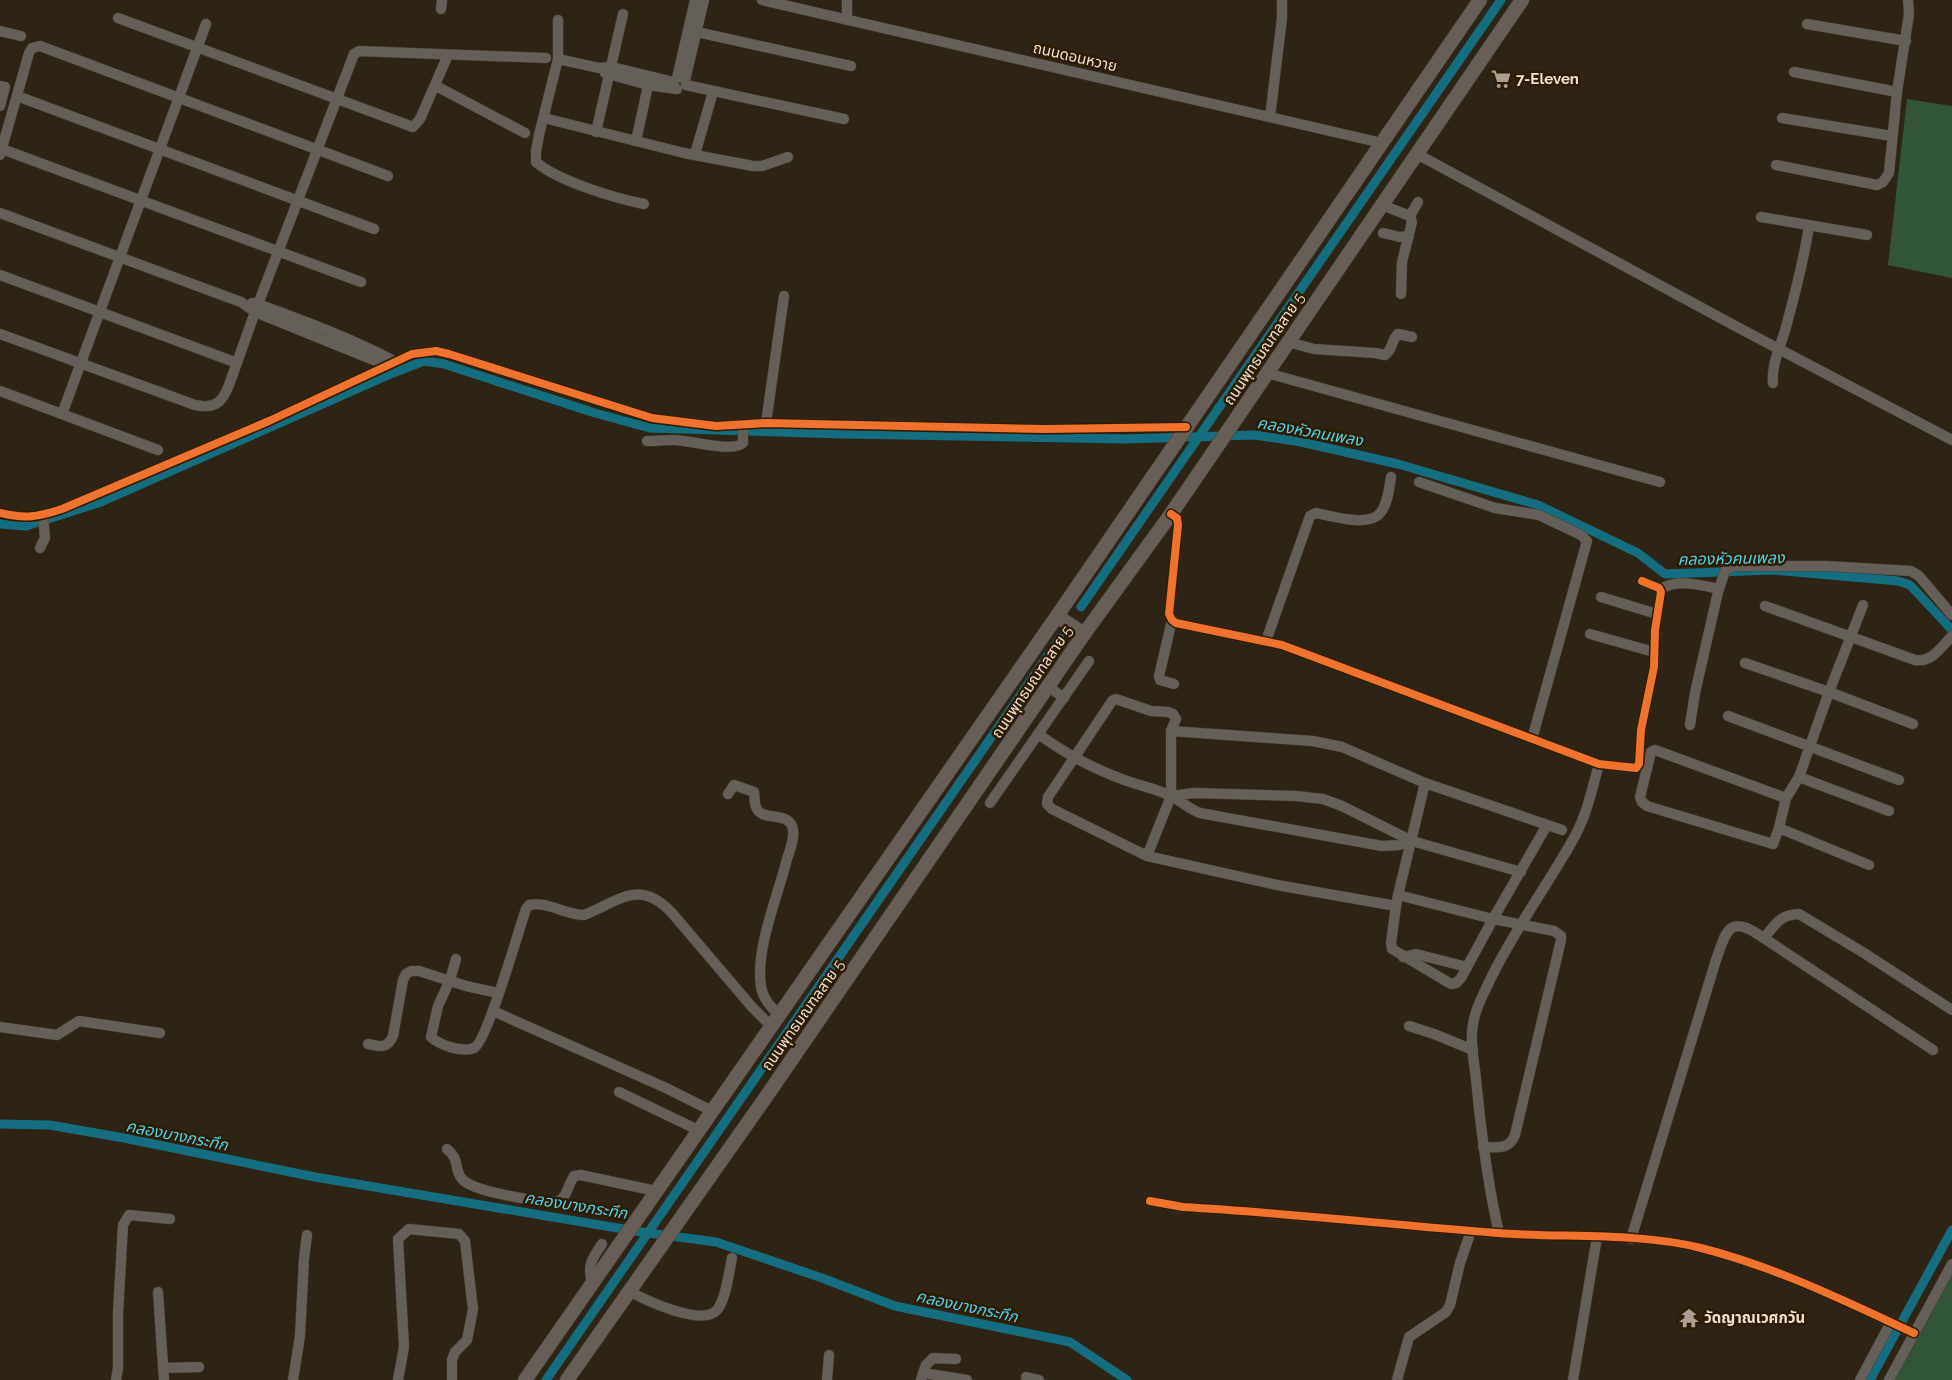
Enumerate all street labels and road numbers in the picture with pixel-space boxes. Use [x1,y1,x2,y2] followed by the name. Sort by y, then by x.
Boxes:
[1031,39,1119,75] street label: ถนนดอนหวาย
[1220,289,1308,409] street label: ถนนพุทธมณฑลสาย 5
[988,622,1076,742] street label: ถนนพุทธมณฑลสาย 5
[758,956,848,1074] street label: ถนนพุทธมณฑลสาย 5

